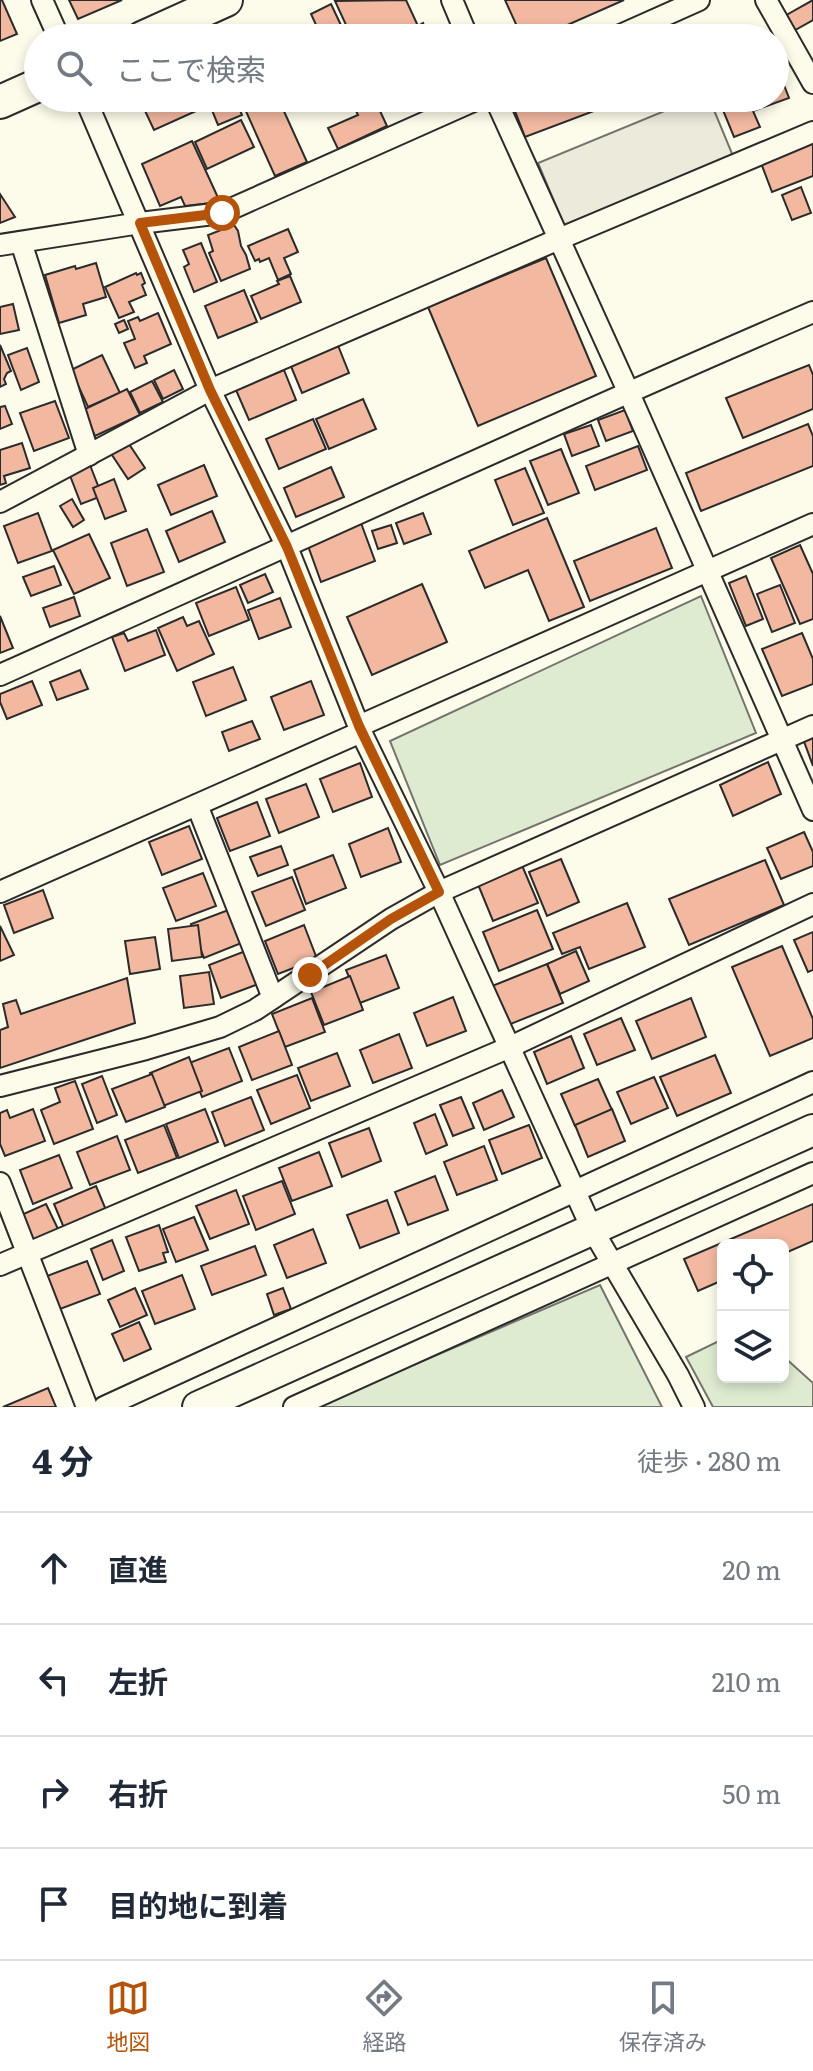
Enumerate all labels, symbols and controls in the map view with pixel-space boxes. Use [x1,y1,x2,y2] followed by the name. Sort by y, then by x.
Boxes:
[24,24,789,112] search box
[52,46,96,90] icon: search
[116,46,266,90] text: ここで検索
[204,195,240,231] route start
[292,957,328,993] route end
[717,1239,789,1383] map controls
[717,1239,789,1311] button: locate
[717,1311,789,1383] button: layers
[32,1434,93,1484] text: 4 分
[637,1440,781,1479] text: 徒歩 · 280 m
[32,1546,76,1590] icon: ahead
[108,1546,168,1590] text: 直進
[722,1549,781,1588] text: 20 m
[32,1658,76,1702] icon: left
[108,1658,168,1702] text: 左折
[712,1661,781,1700] text: 210 m
[32,1770,76,1814] icon: right
[108,1770,168,1814] text: 右折
[722,1773,781,1812] text: 50 m
[32,1882,76,1926] icon: arrive
[108,1882,288,1926] text: 目的地に到着
[106,1976,150,2057] tab: 地図
[362,1976,407,2057] tab: 経路
[619,1976,707,2057] tab: 保存済み

